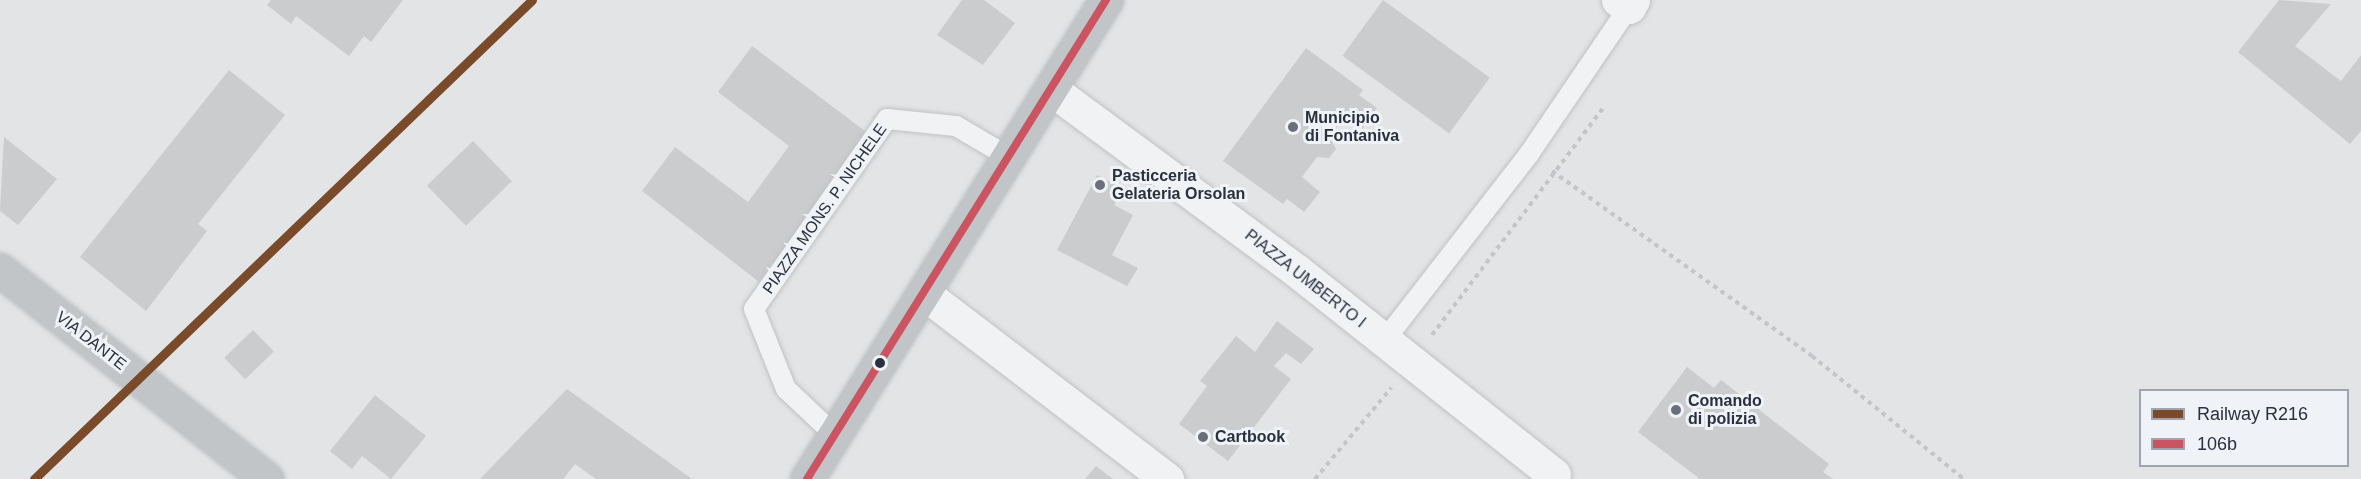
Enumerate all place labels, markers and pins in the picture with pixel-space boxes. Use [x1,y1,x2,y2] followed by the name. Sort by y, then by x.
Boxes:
[1305,108,1399,146] place label: Municipio di Fontaniva
[1286,120,1300,134] marker: Municipio di Fontaniva
[1112,166,1245,204] place label: Pasticceria Gelateria Orsolan
[1093,178,1107,192] marker: Pasticceria Gelateria Orsolan
[874,357,886,369] unlabelled marker
[1688,391,1762,429] place label: Comando di polizia
[1669,403,1683,417] marker: Comando di polizia
[1215,427,1285,447] place label: Cartbook
[1196,430,1210,444] marker: Cartbook

